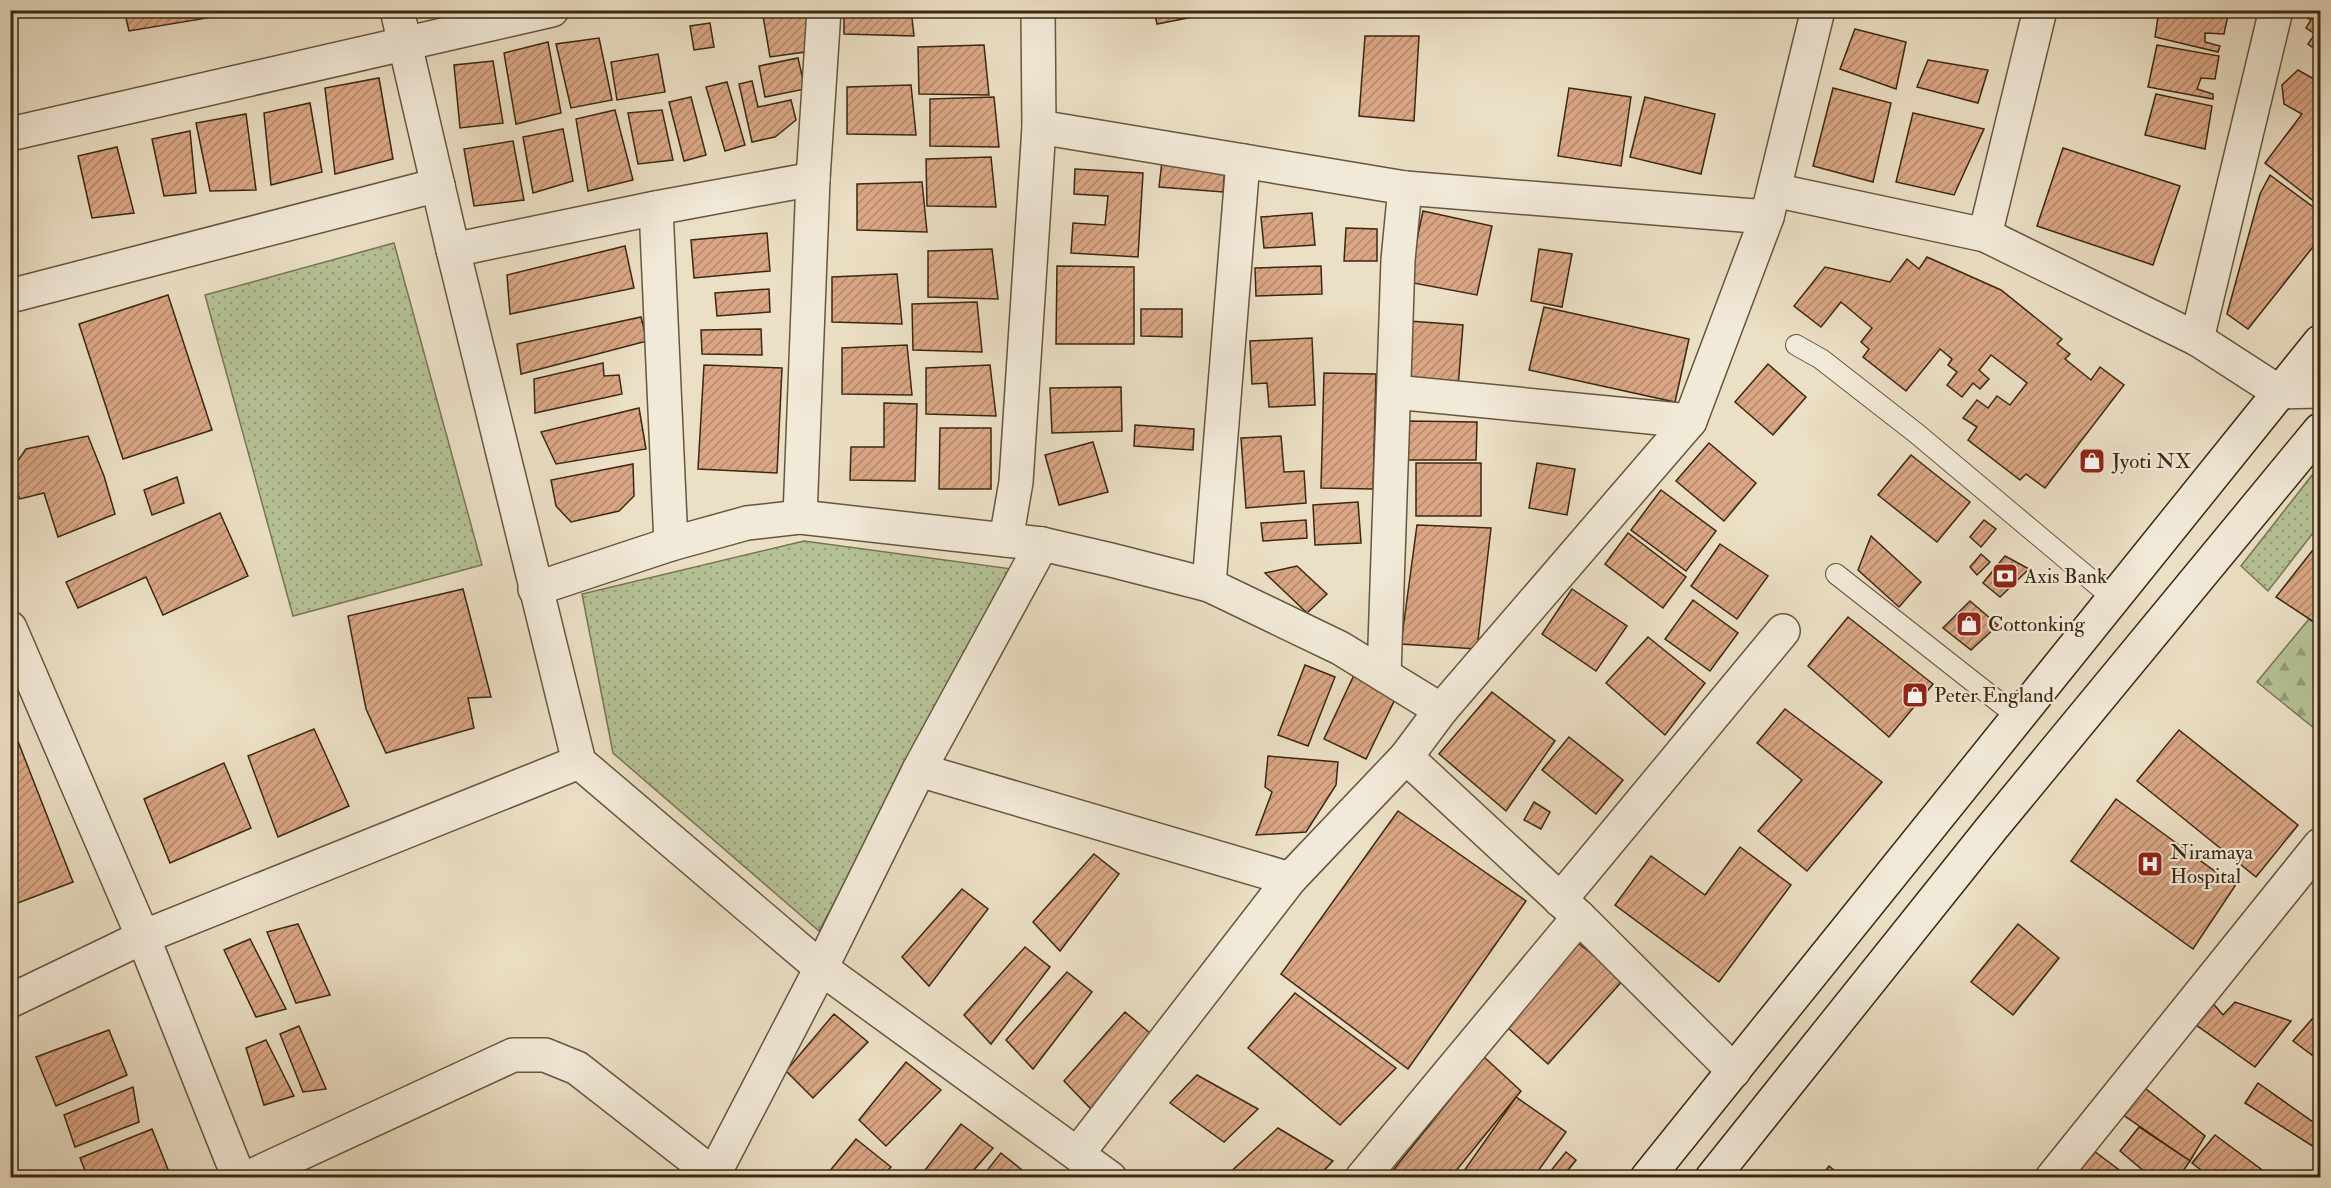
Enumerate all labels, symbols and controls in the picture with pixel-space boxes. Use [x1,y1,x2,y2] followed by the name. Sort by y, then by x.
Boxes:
[2077,446,2107,476] shop icon: Jyoti NX
[2111,448,2191,475] place label: Jyoti NX
[1990,561,2020,591] bank icon: Axis Bank
[2023,563,2107,590] place label: Axis Bank
[1954,609,1984,639] shop icon: Cottonking
[1988,611,2085,638] place label: Cottonking
[1900,680,1930,710] shop icon: Peter England
[1934,682,2054,709] place label: Peter England
[2170,839,2254,890] place label: Niramaya Hospital
[2135,849,2165,879] hospital icon: Niramaya Hospital

